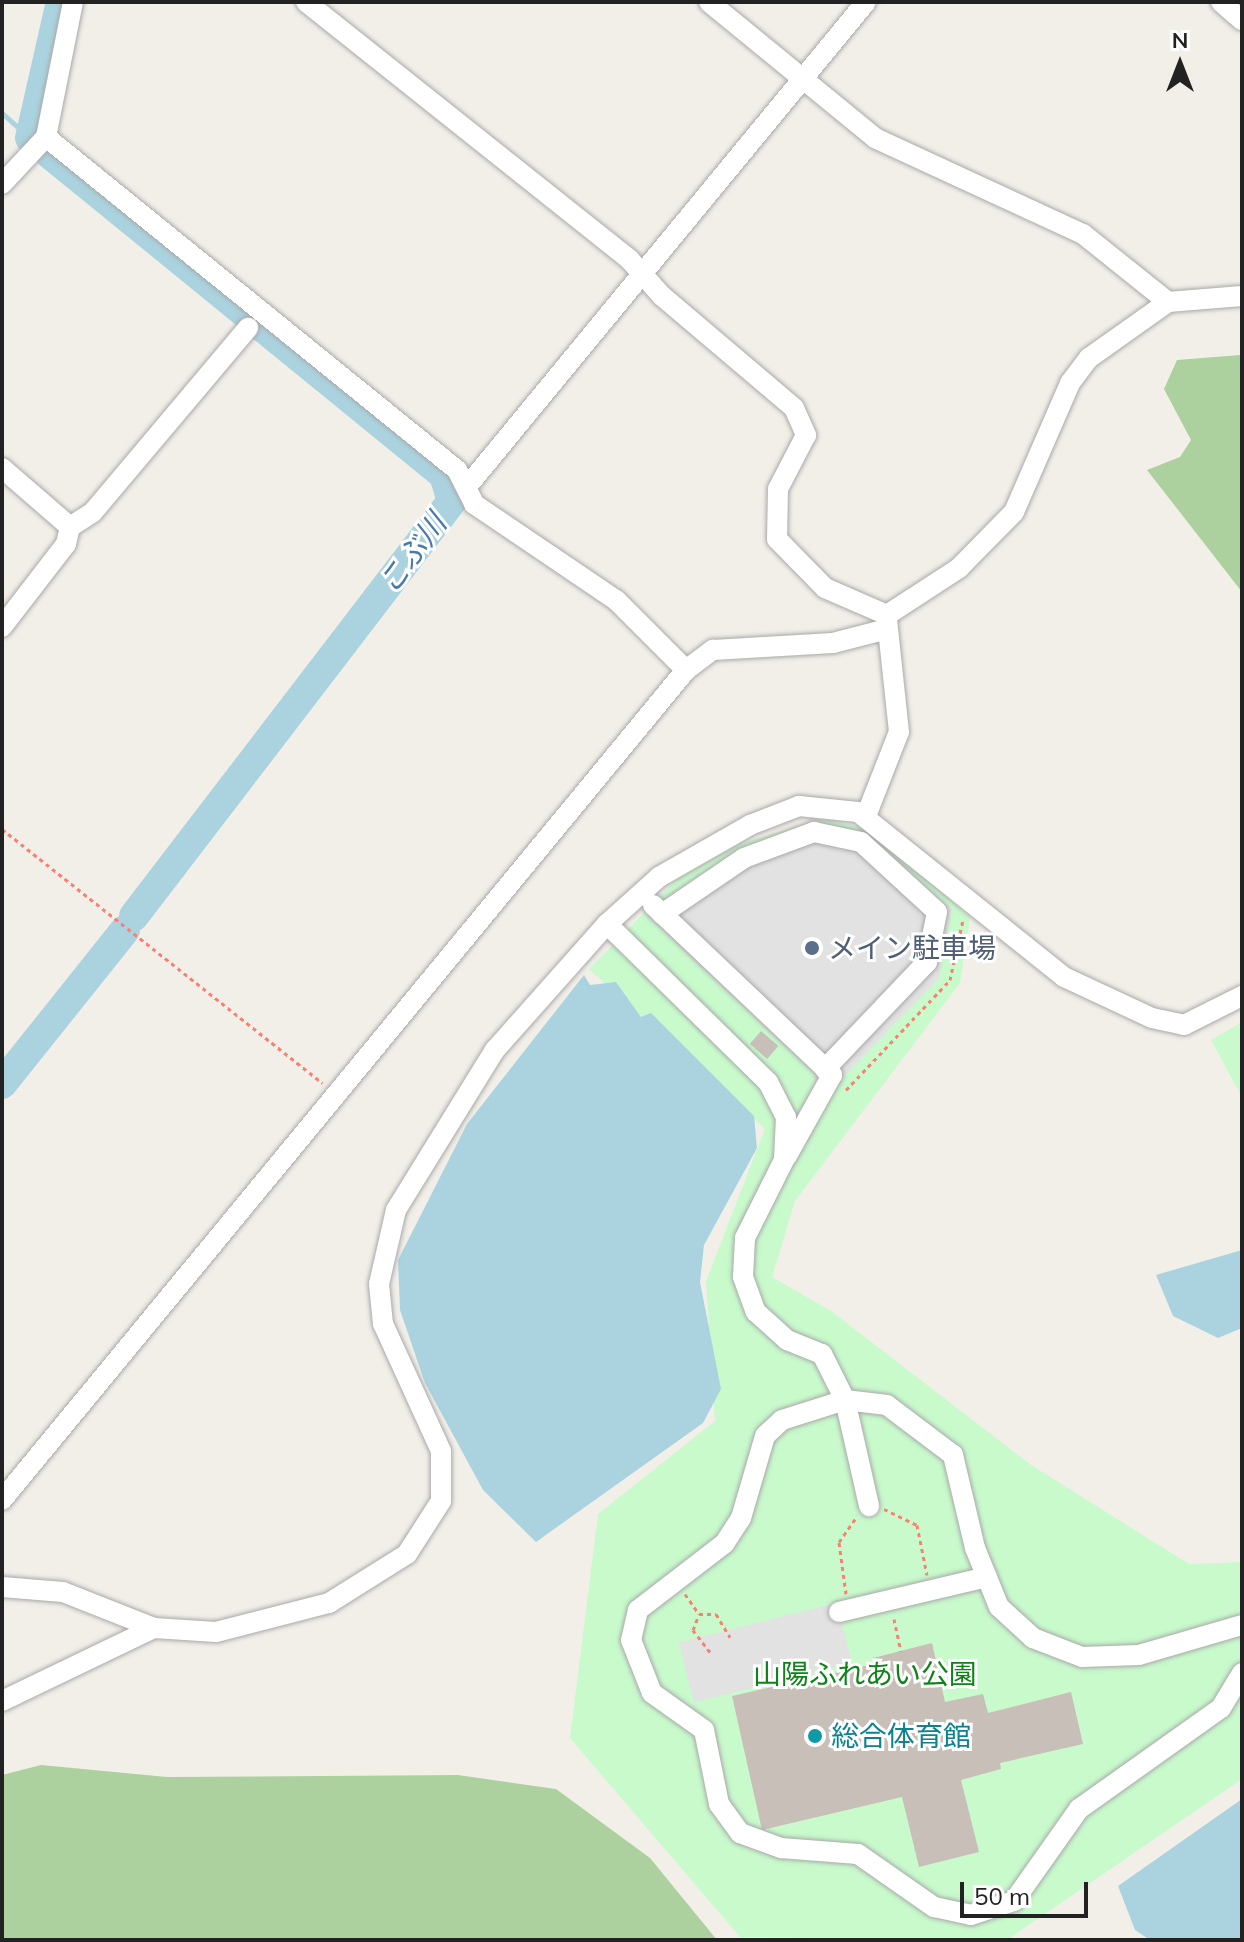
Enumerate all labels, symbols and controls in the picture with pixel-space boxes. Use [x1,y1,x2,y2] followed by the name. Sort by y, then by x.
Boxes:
[1140,24,1220,104] north arrow
[1172,26,1188,54] text: N
[371,506,453,600] water label: こぶ川
[828,931,996,965] place label: メイン駐車場
[803,939,821,957] marker: メイン駐車場
[753,1657,977,1691] park label: 山陽ふれあい公園
[831,1719,971,1753] place label: 総合体育館
[806,1727,824,1745] marker: 総合体育館
[964,1866,1092,1916] scale bar
[974,1881,1030,1911] text: 50 m

